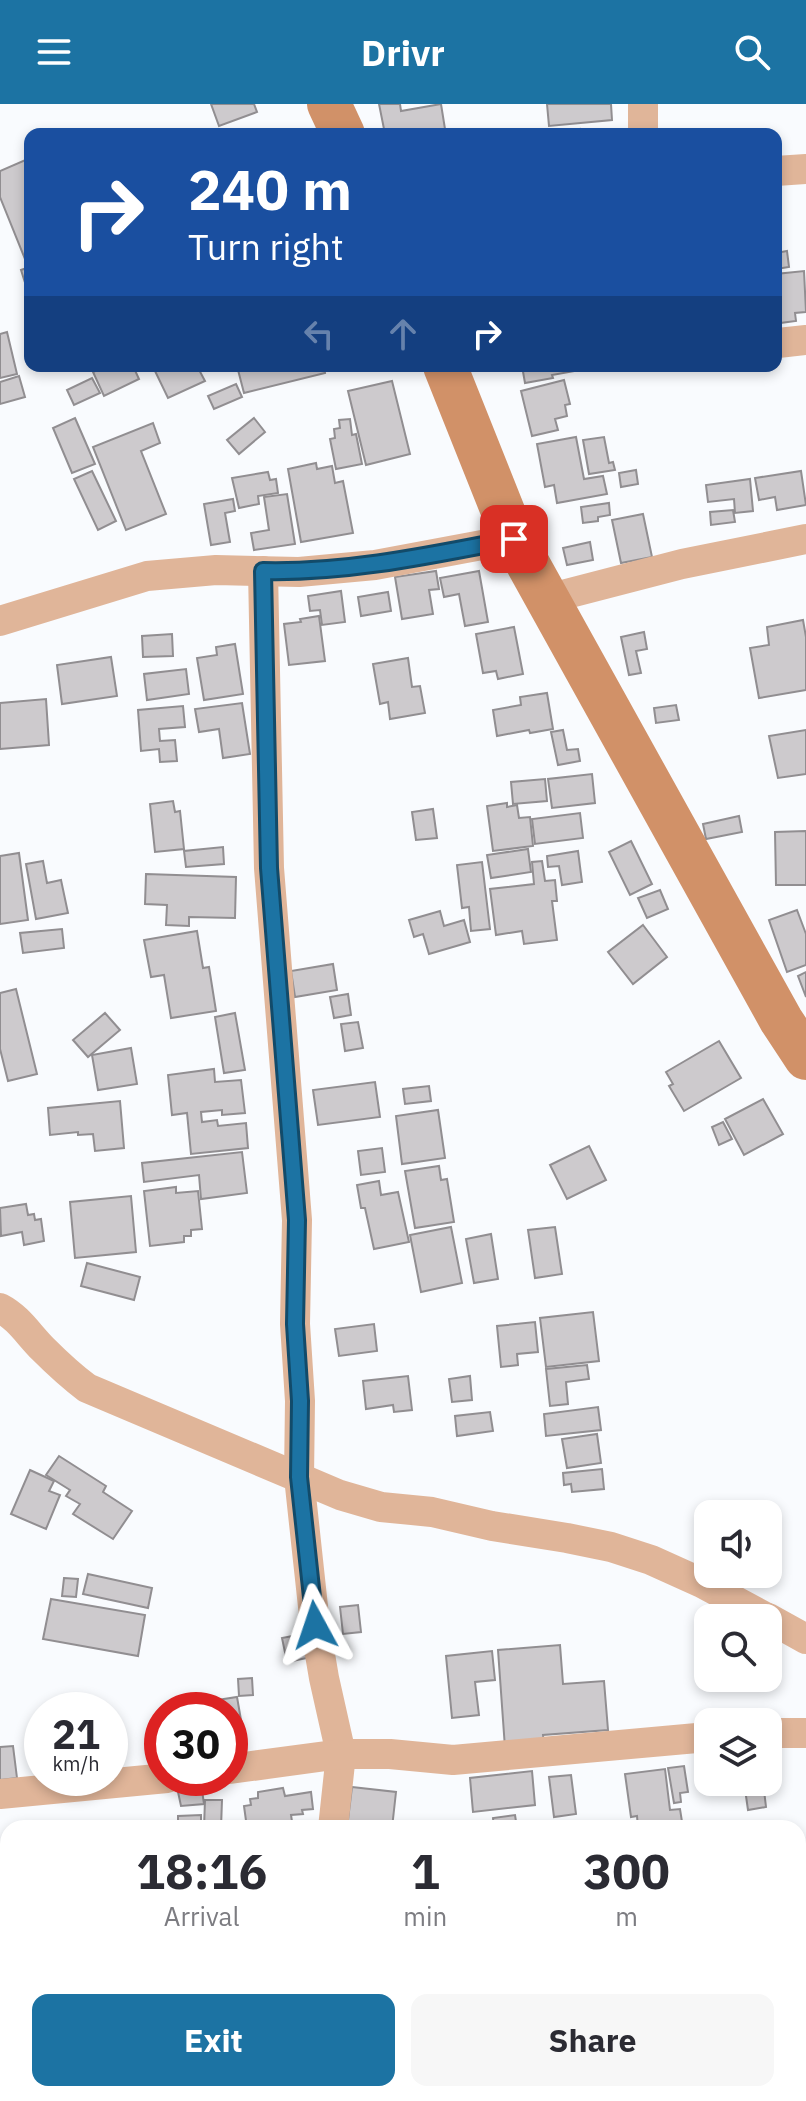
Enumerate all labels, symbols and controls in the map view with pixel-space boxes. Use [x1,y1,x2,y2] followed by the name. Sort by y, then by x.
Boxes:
[361,29,445,76] text: Drivr
[32,30,76,74] icon: menu
[730,30,774,74] icon: search
[188,153,352,225] text: 240 m
[56,160,160,264] icon: right
[188,223,344,270] text: Turn right
[297,312,341,356] icon: left
[381,312,425,356] icon: ahead
[465,312,509,356] icon: right
[480,505,548,573] pin
[492,517,536,561] icon: arrive
[694,1500,782,1796] map controls
[694,1500,782,1588] button: sound
[273,1583,357,1667] position arrow
[694,1604,782,1692] button: search
[144,1692,248,1796] speed limit sign: 30
[52,1708,100,1760] text: 21
[694,1708,782,1796] button: layers
[52,1750,100,1777] text: km/h
[136,1840,267,1902] text: 18:16
[411,1840,440,1902] text: 1
[583,1840,670,1902] text: 300
[164,1899,240,1933] text: Arrival
[403,1899,447,1933] text: min
[615,1899,638,1933] text: m
[32,1994,395,2086] button: Exit
[411,1994,774,2086] button: Share

